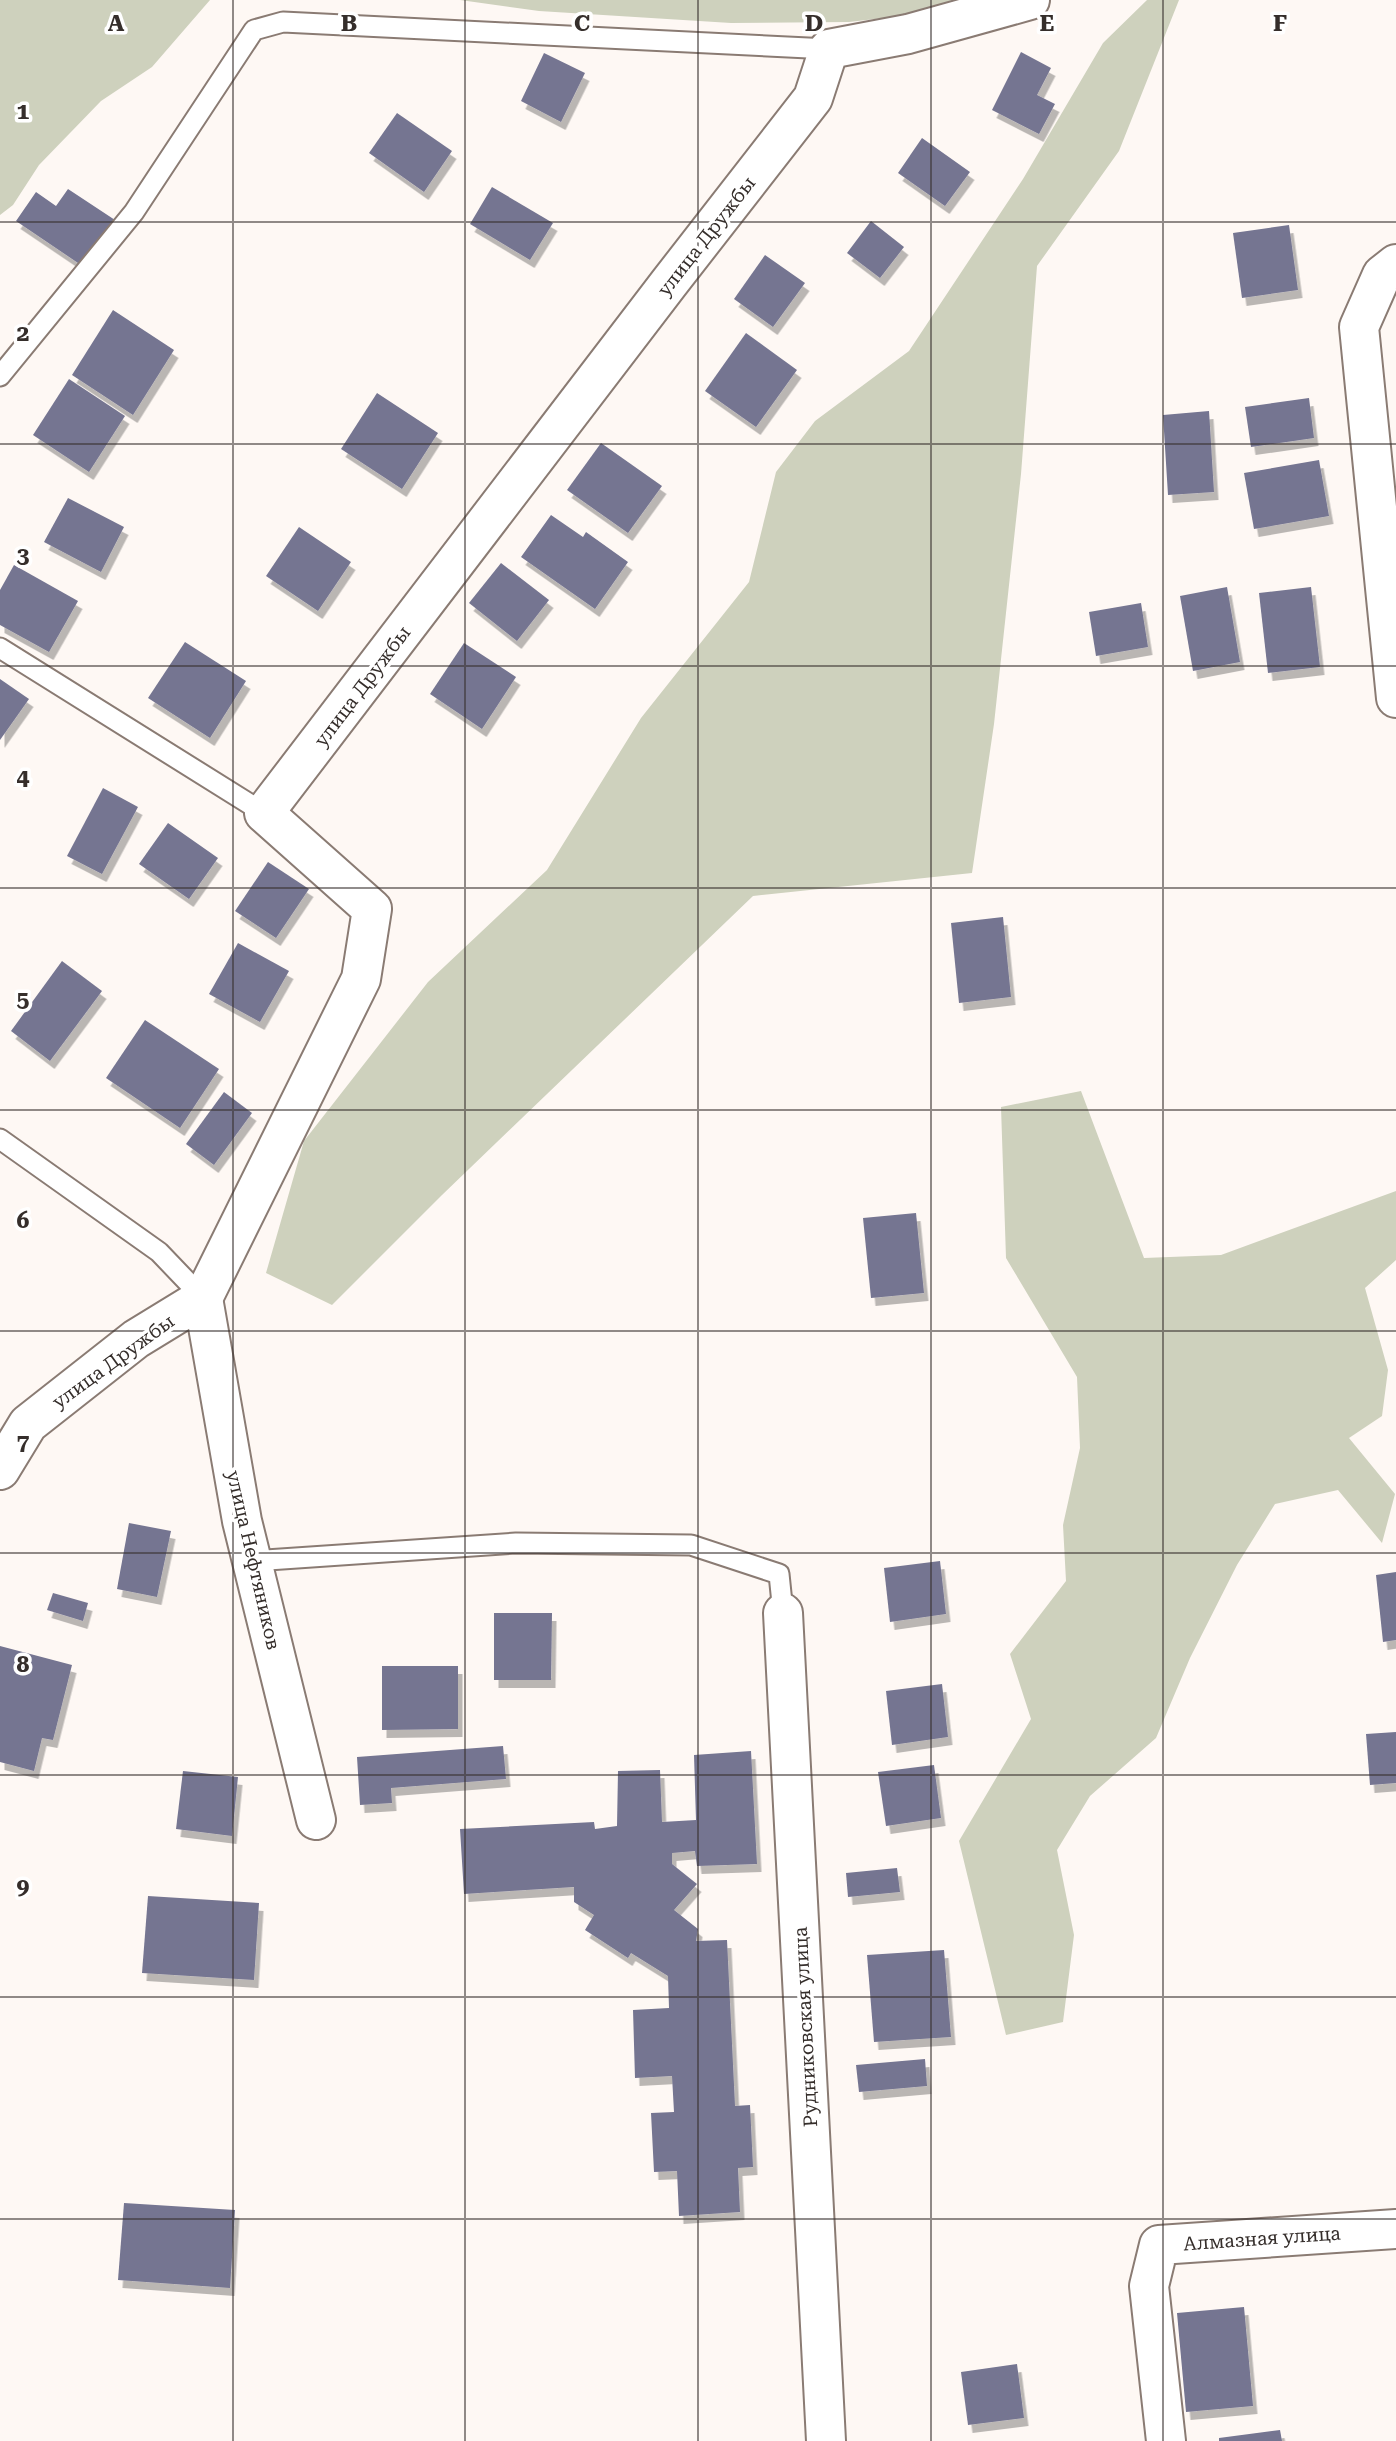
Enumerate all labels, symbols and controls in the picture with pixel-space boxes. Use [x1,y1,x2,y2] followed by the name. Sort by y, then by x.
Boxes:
[108,10,125,37] text: A
[341,10,357,37] text: B
[574,10,590,37] text: C
[805,10,823,37] text: D
[1040,10,1054,37] text: E
[1273,10,1287,37] text: F
[17,98,30,125] text: 1
[653,172,760,301] street label: улица Дружбы
[17,320,29,347] text: 2
[17,542,30,569] text: 3
[309,621,415,751] street label: улица Дружбы
[17,764,30,791] text: 4
[17,986,30,1013] text: 5
[17,1207,30,1234] text: 6
[48,1309,179,1413] street label: улица Дружбы
[17,1429,30,1456] text: 7
[222,1468,285,1652] street label: улица Нефтяников
[17,1651,30,1678] text: 8
[17,1873,30,1900] text: 9
[789,1926,822,2128] street label: Рудниковская улица
[1183,2221,1342,2255] street label: Алмазная улица

